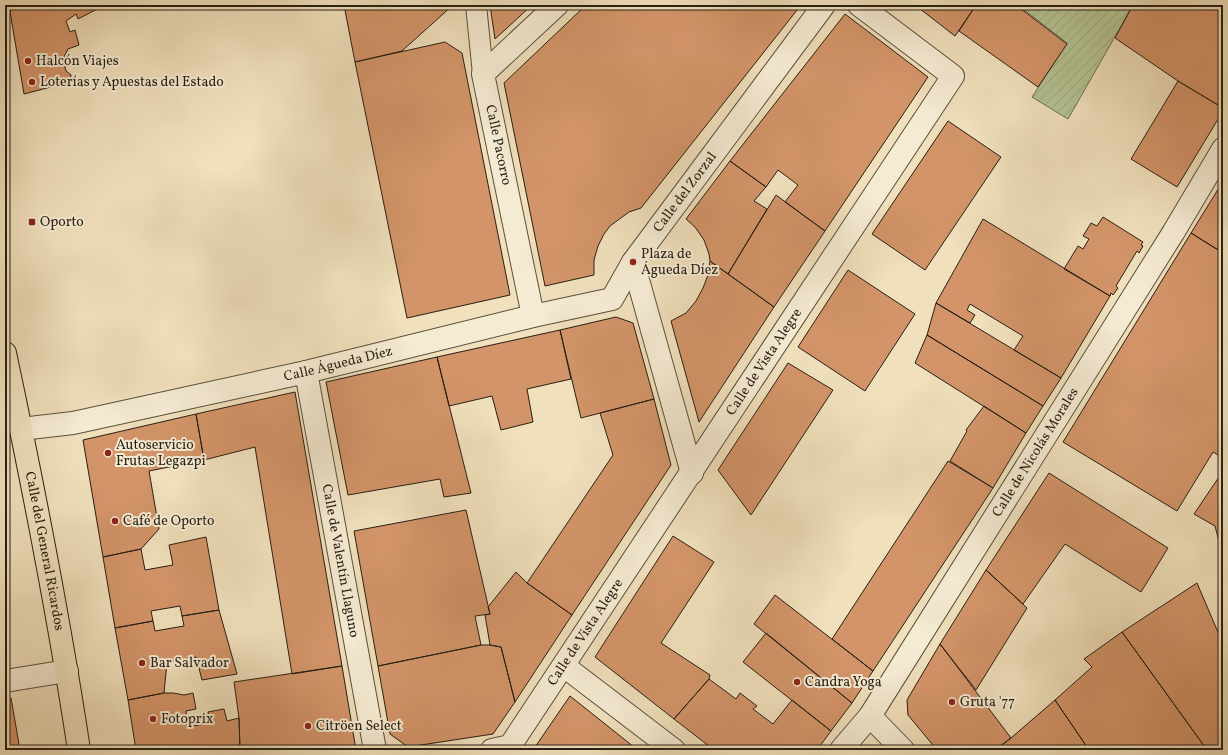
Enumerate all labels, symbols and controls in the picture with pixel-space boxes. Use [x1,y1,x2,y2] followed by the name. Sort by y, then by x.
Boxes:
[36,52,119,71] place label: Halcón Viajes
[23,56,33,66] marker: Halcón Viajes
[40,73,224,92] place label: Loterías y Apuestas del Estado
[27,77,37,87] marker: Loterías y Apuestas del Estado
[480,103,516,187] street label: Calle Pacorro
[649,148,721,236] street label: Calle del Zorzal
[40,213,84,232] place label: Oporto
[27,217,37,227] marker: Oporto
[641,245,718,280] place label: Plaza de Águeda Díez
[628,257,638,267] marker: Plaza de Águeda Díez
[722,304,807,419] street label: Calle de Vista Alegre
[282,342,395,386] street label: Calle Águeda Díez
[988,384,1083,521] street label: Calle de Nicolás Morales
[116,436,206,471] place label: Autoservicio Frutas Legazpi
[103,448,113,458] marker: Autoservicio Frutas Legazpi
[20,470,69,632] street label: Calle del General Ricardos
[317,483,364,639] street label: Calle de Valentín Llaguno
[123,512,214,531] place label: Café de Oporto
[110,516,120,526] marker: Café de Oporto
[543,574,628,690] street label: Calle de Vista Alegre
[150,654,229,673] place label: Bar Salvador
[137,658,147,668] marker: Bar Salvador
[805,673,882,692] place label: Candra Yoga
[792,677,802,687] marker: Candra Yoga
[960,693,1015,712] place label: Gruta '77
[947,697,957,707] marker: Gruta '77
[161,710,213,729] place label: Fotoprix
[148,714,158,724] marker: Fotoprix
[316,717,402,736] place label: Citröen Select
[303,721,313,731] marker: Citröen Select

